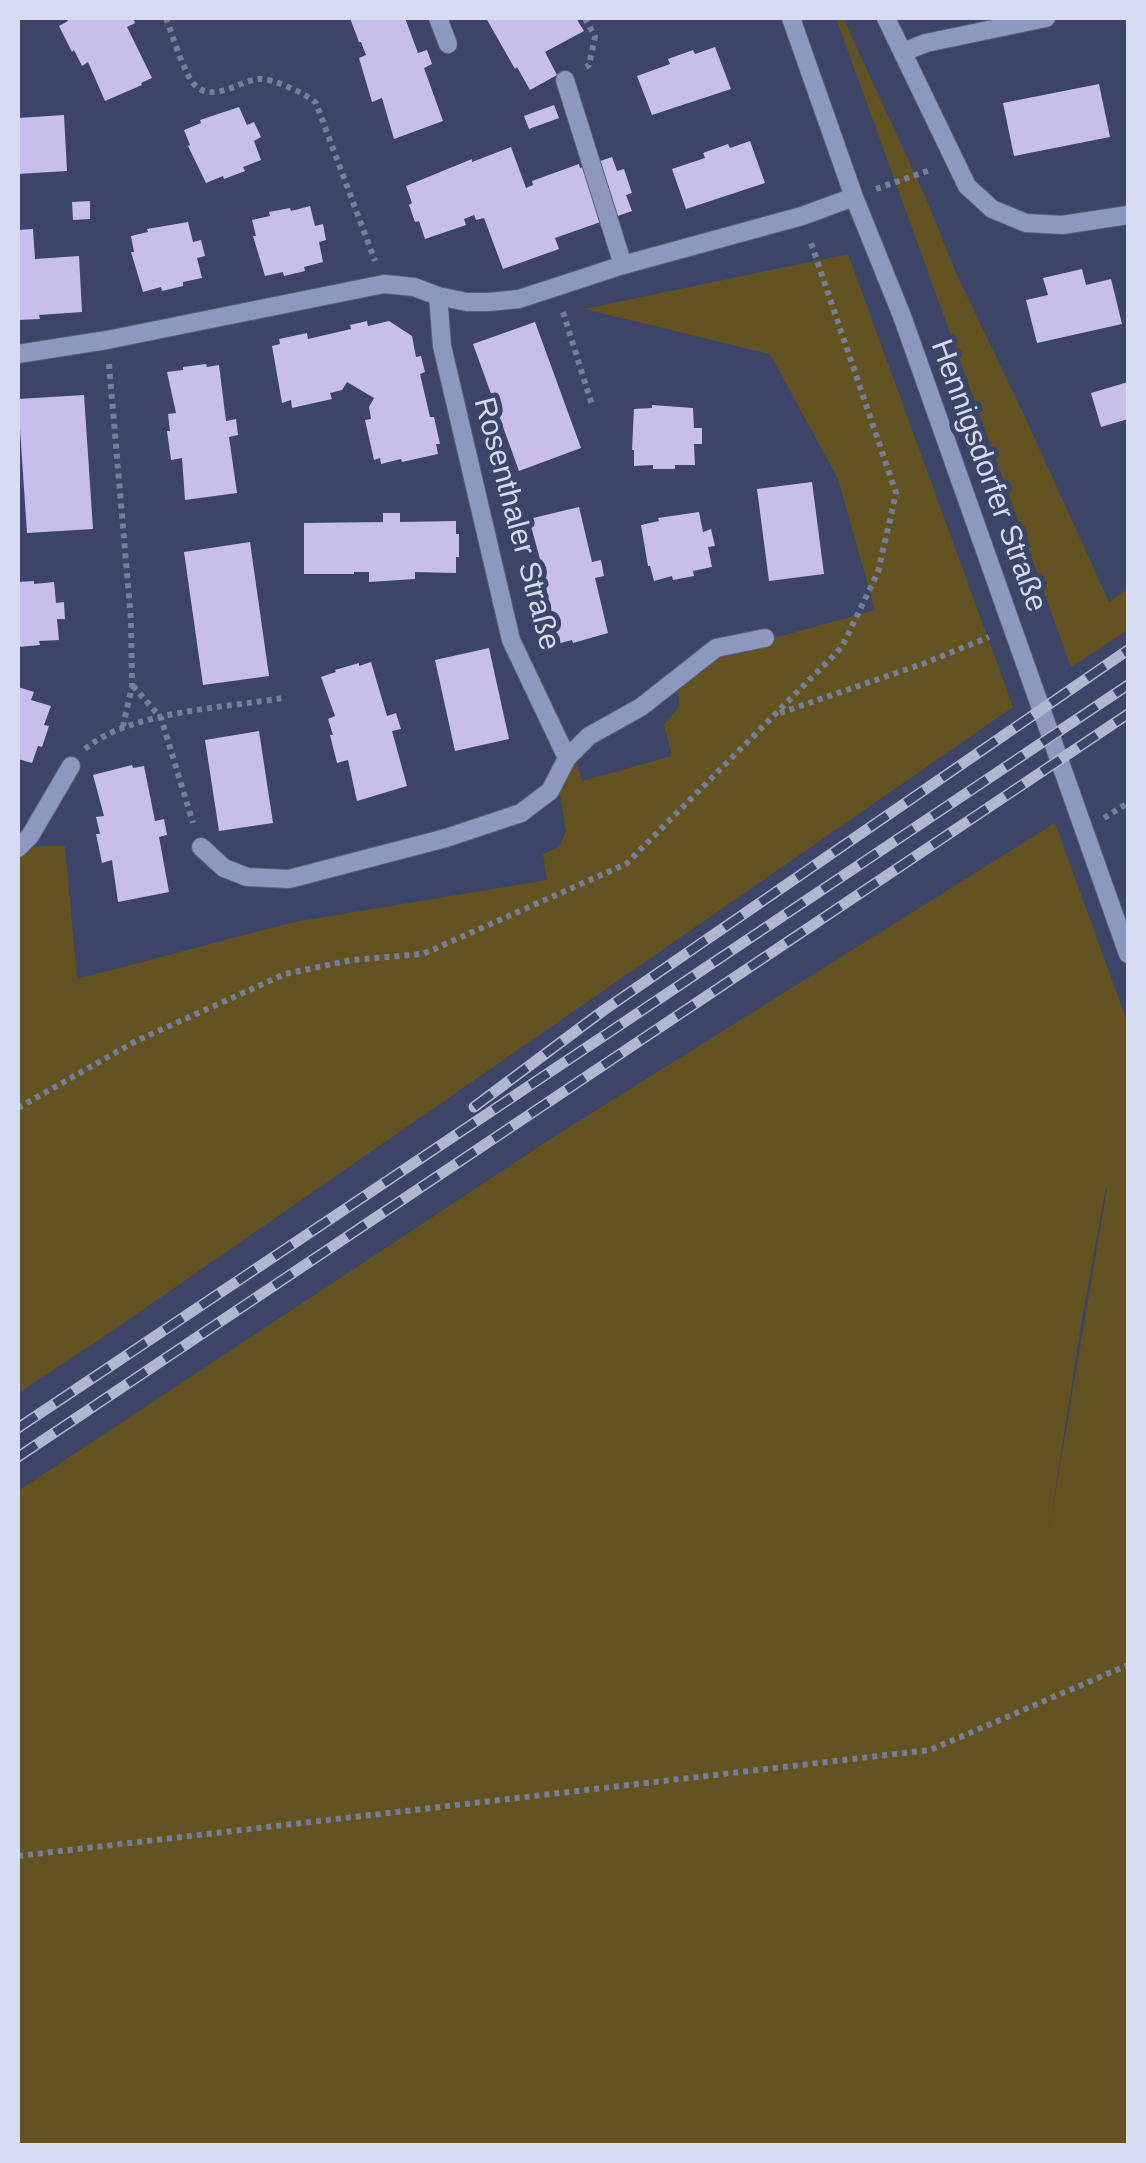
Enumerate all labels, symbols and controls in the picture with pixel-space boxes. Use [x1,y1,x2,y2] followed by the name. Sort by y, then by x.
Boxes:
[922,335,1054,617] street label: Hennigsdorfer Straße
[465,394,567,654] street label: Rosenthaler Straße

